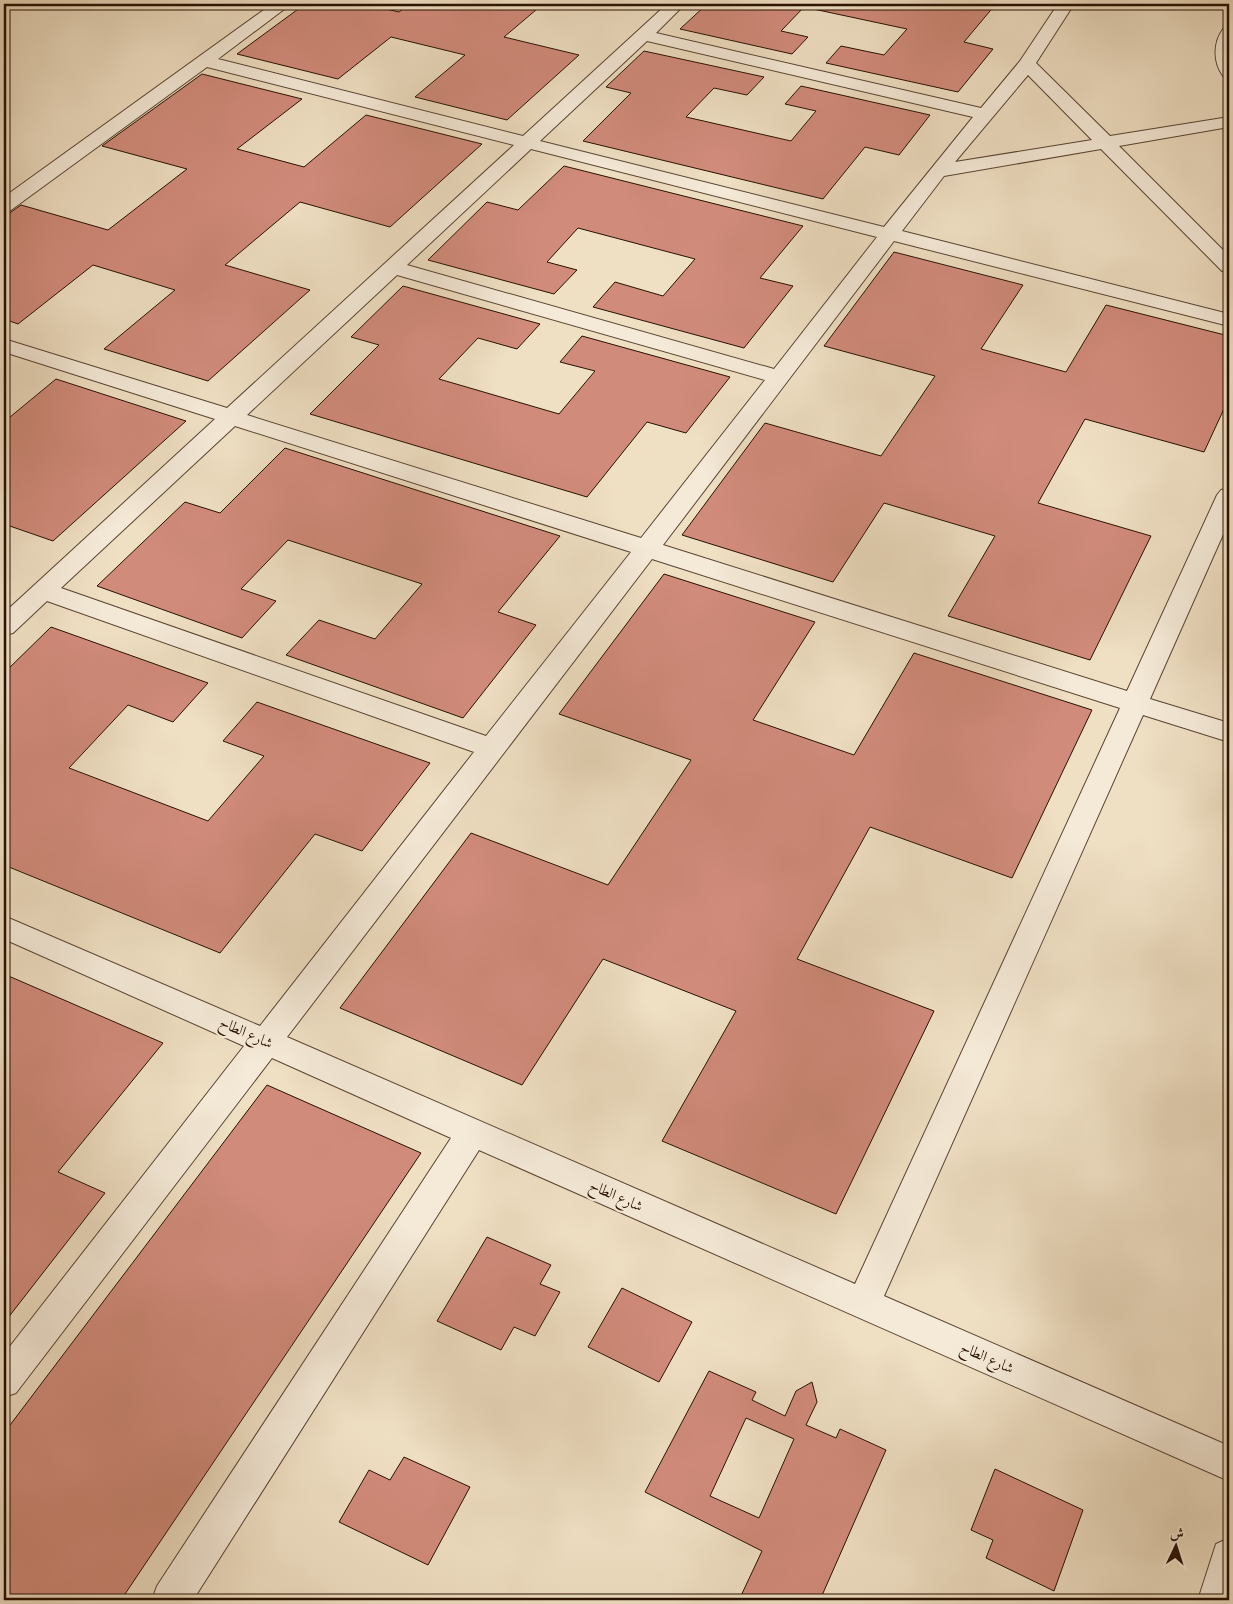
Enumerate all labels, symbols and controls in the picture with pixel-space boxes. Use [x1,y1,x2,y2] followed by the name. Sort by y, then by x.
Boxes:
[215,1013,276,1056] street label: شارع الطاح
[585,1176,646,1219] street label: شارع الطاح
[956,1338,1017,1381] street label: شارع الطاح
[1150,1522,1200,1572] north arrow
[1169,1525,1185,1543] text: ش

